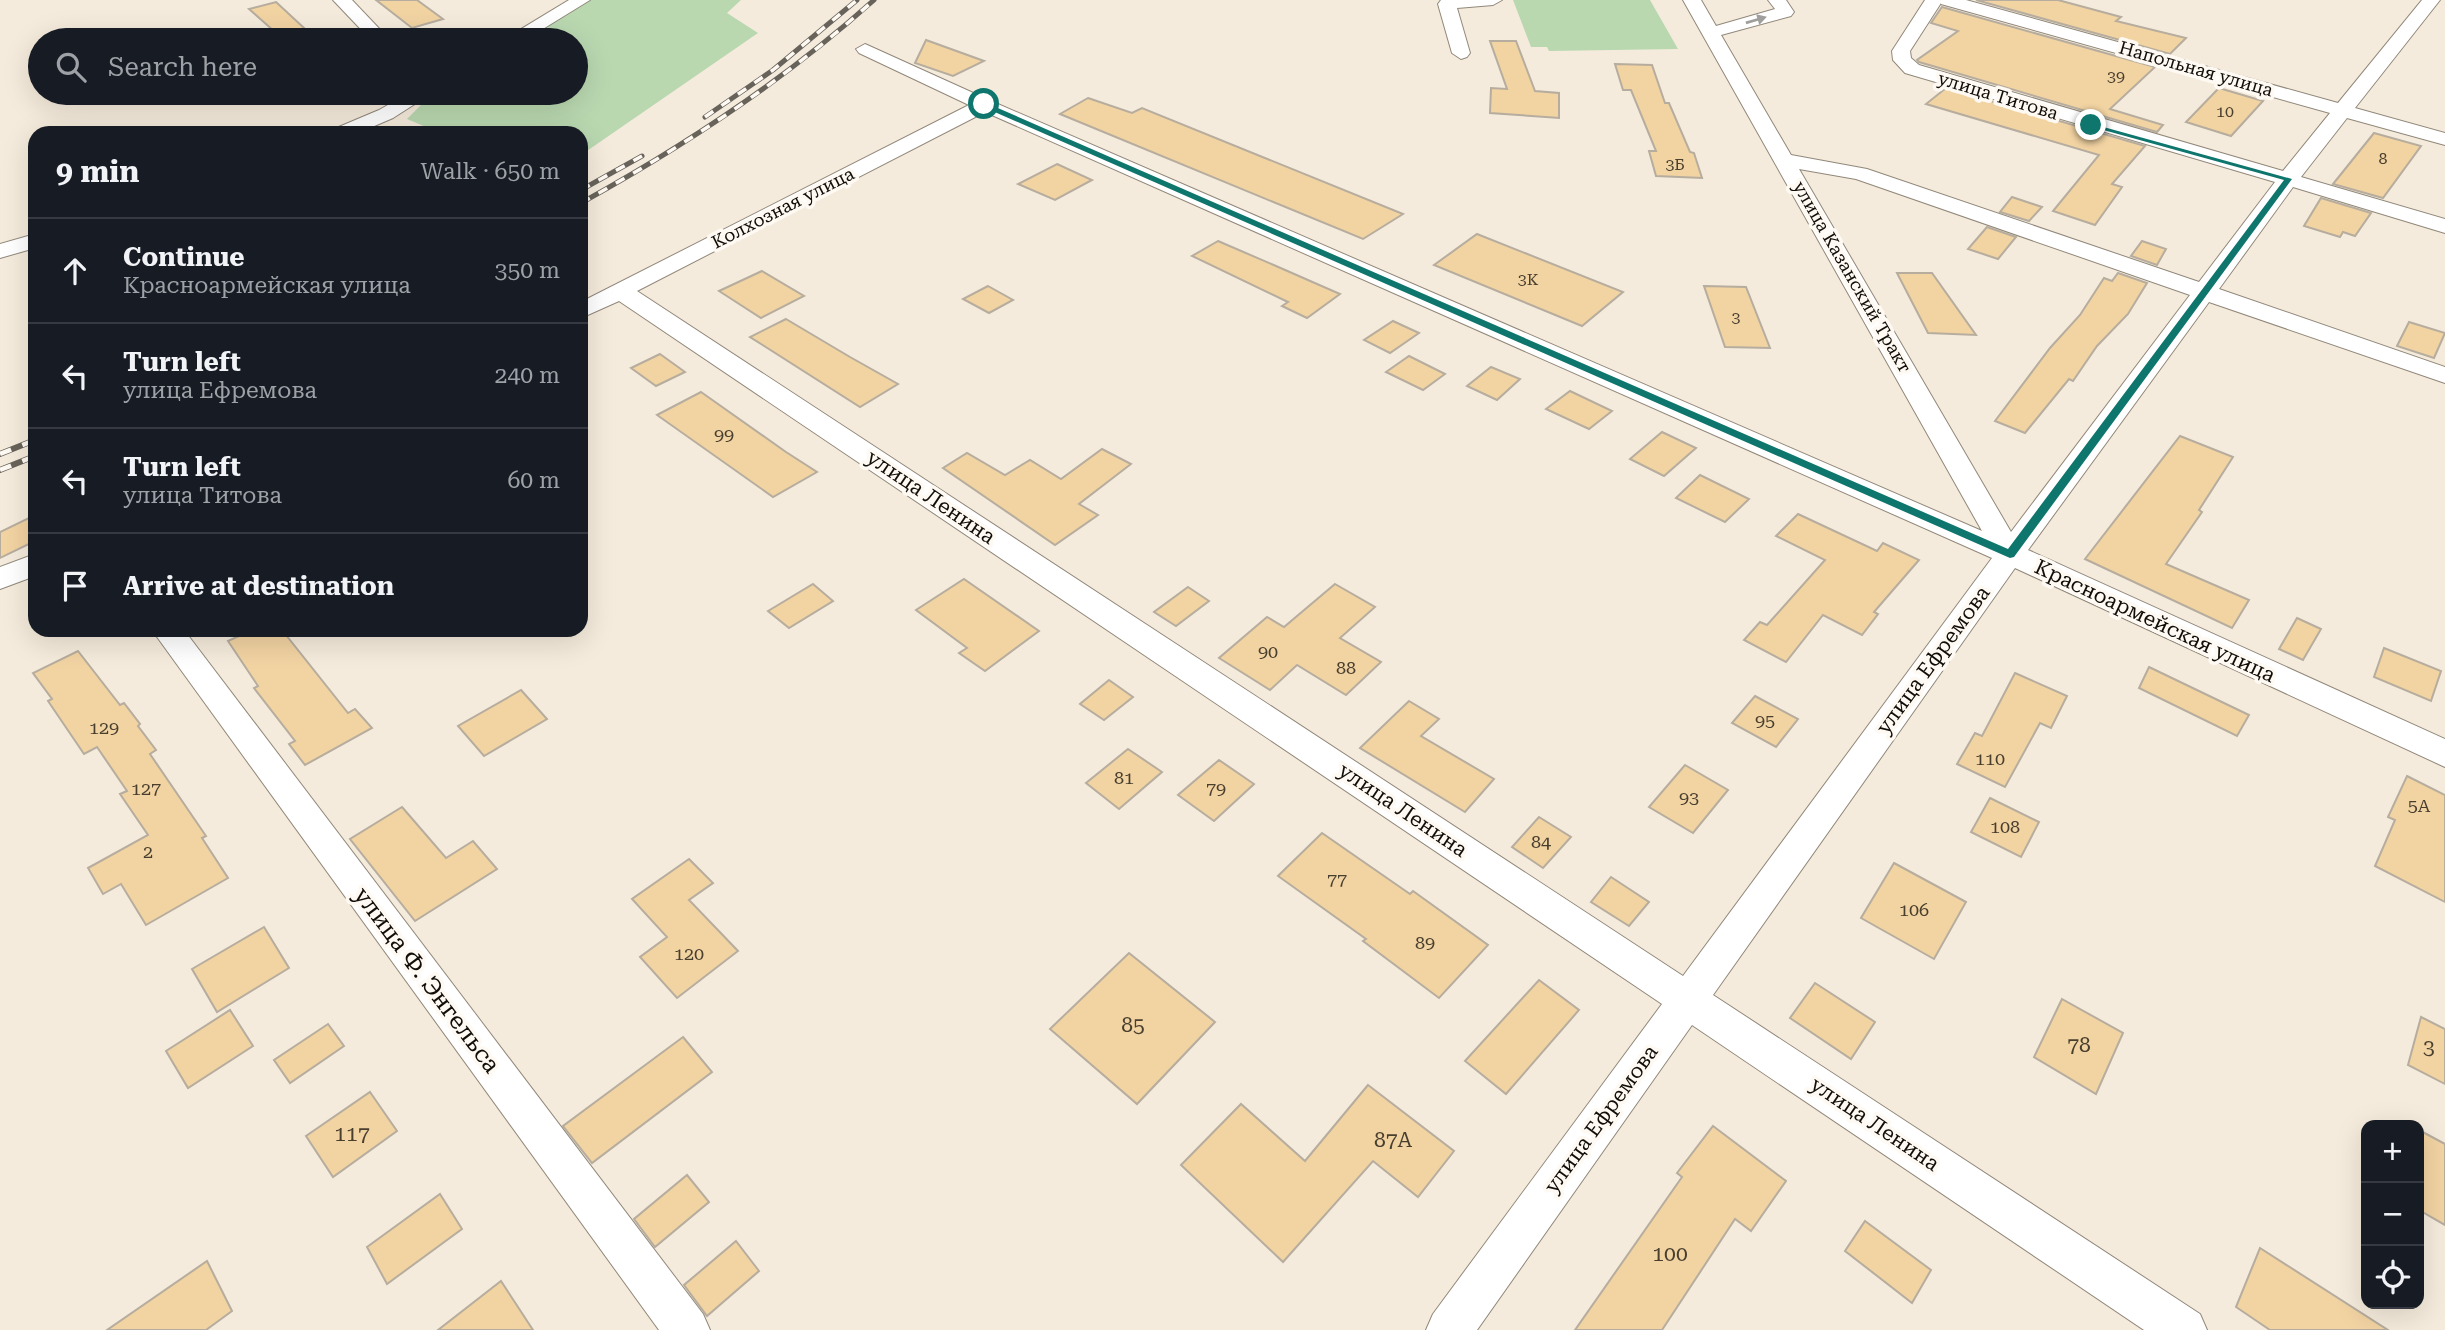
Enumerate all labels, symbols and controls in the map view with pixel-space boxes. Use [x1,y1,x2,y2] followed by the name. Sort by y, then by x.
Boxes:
[1746,15,1767,25] one-way arrow
[28,28,588,105] search box
[2117,36,2276,101] street label: Напольная улица
[52,48,90,86] icon: search
[108,52,257,82] text: Search here
[1936,67,2061,124] street label: улица Титова
[2107,67,2125,86] house number: 39
[968,88,999,119] route start
[2216,102,2234,121] house number: 10
[2075,109,2106,140] route end
[2379,149,2388,168] house number: 8
[56,154,139,189] text: 9 min
[1665,155,1685,174] house number: 3Б
[421,158,560,185] text: Walk · 650 m
[708,162,858,253] street label: Колхозная улица
[1789,177,1916,376] street label: улица Казанский Тракт
[123,242,245,272] text: Continue
[56,252,94,290] icon: ahead
[495,257,560,284] text: 350 m
[1518,270,1539,289] house number: 3К
[123,272,411,299] text: Красноармейская улица
[1732,308,1741,327] house number: 3
[123,347,241,377] text: Turn left
[56,357,94,395] icon: left
[495,362,560,389] text: 240 m
[123,377,317,404] text: улица Ефремова
[714,424,734,445] house number: 99
[862,445,1000,549] street label: улица Ленина
[123,452,241,482] text: Turn left
[56,462,94,500] icon: left
[507,467,560,494] text: 60 m
[123,482,282,509] text: улица Титова
[2031,555,2280,688] street label: Красноармейская улица
[56,567,94,605] icon: arrive
[123,571,394,601] text: Arrive at destination
[1871,581,1995,739] street label: улица Ефремова
[1258,641,1278,662] house number: 90
[1336,657,1356,678] house number: 88
[1755,710,1775,731] house number: 95
[89,717,119,738] house number: 129
[1975,748,2005,769] house number: 110
[1334,758,1472,862] street label: улица Ленина
[1114,767,1134,788] house number: 81
[131,778,161,799] house number: 127
[1206,778,1226,799] house number: 79
[1679,787,1699,808] house number: 93
[2408,795,2431,816] house number: 5А
[1990,816,2020,837] house number: 108
[1531,831,1551,852] house number: 84
[143,841,153,862] house number: 2
[1327,869,1347,890] house number: 77
[348,882,506,1078] street label: улица Ф. Энгельса
[1899,899,1929,920] house number: 106
[1415,932,1435,953] house number: 89
[674,943,704,964] house number: 120
[1121,1013,1145,1037] house number: 85
[2067,1033,2091,1057] house number: 78
[2423,1035,2435,1059] house number: 3
[1539,1040,1663,1198] street label: улица Ефремова
[1806,1072,1944,1176] street label: улица Ленина
[2361,1120,2424,1309] map controls
[2361,1120,2424,1183] button: +
[334,1122,370,1146] house number: 117
[1374,1128,1412,1152] house number: 87А
[2361,1183,2424,1246] button: −
[1652,1242,1688,1266] house number: 100
[2361,1246,2424,1309] button: locate

